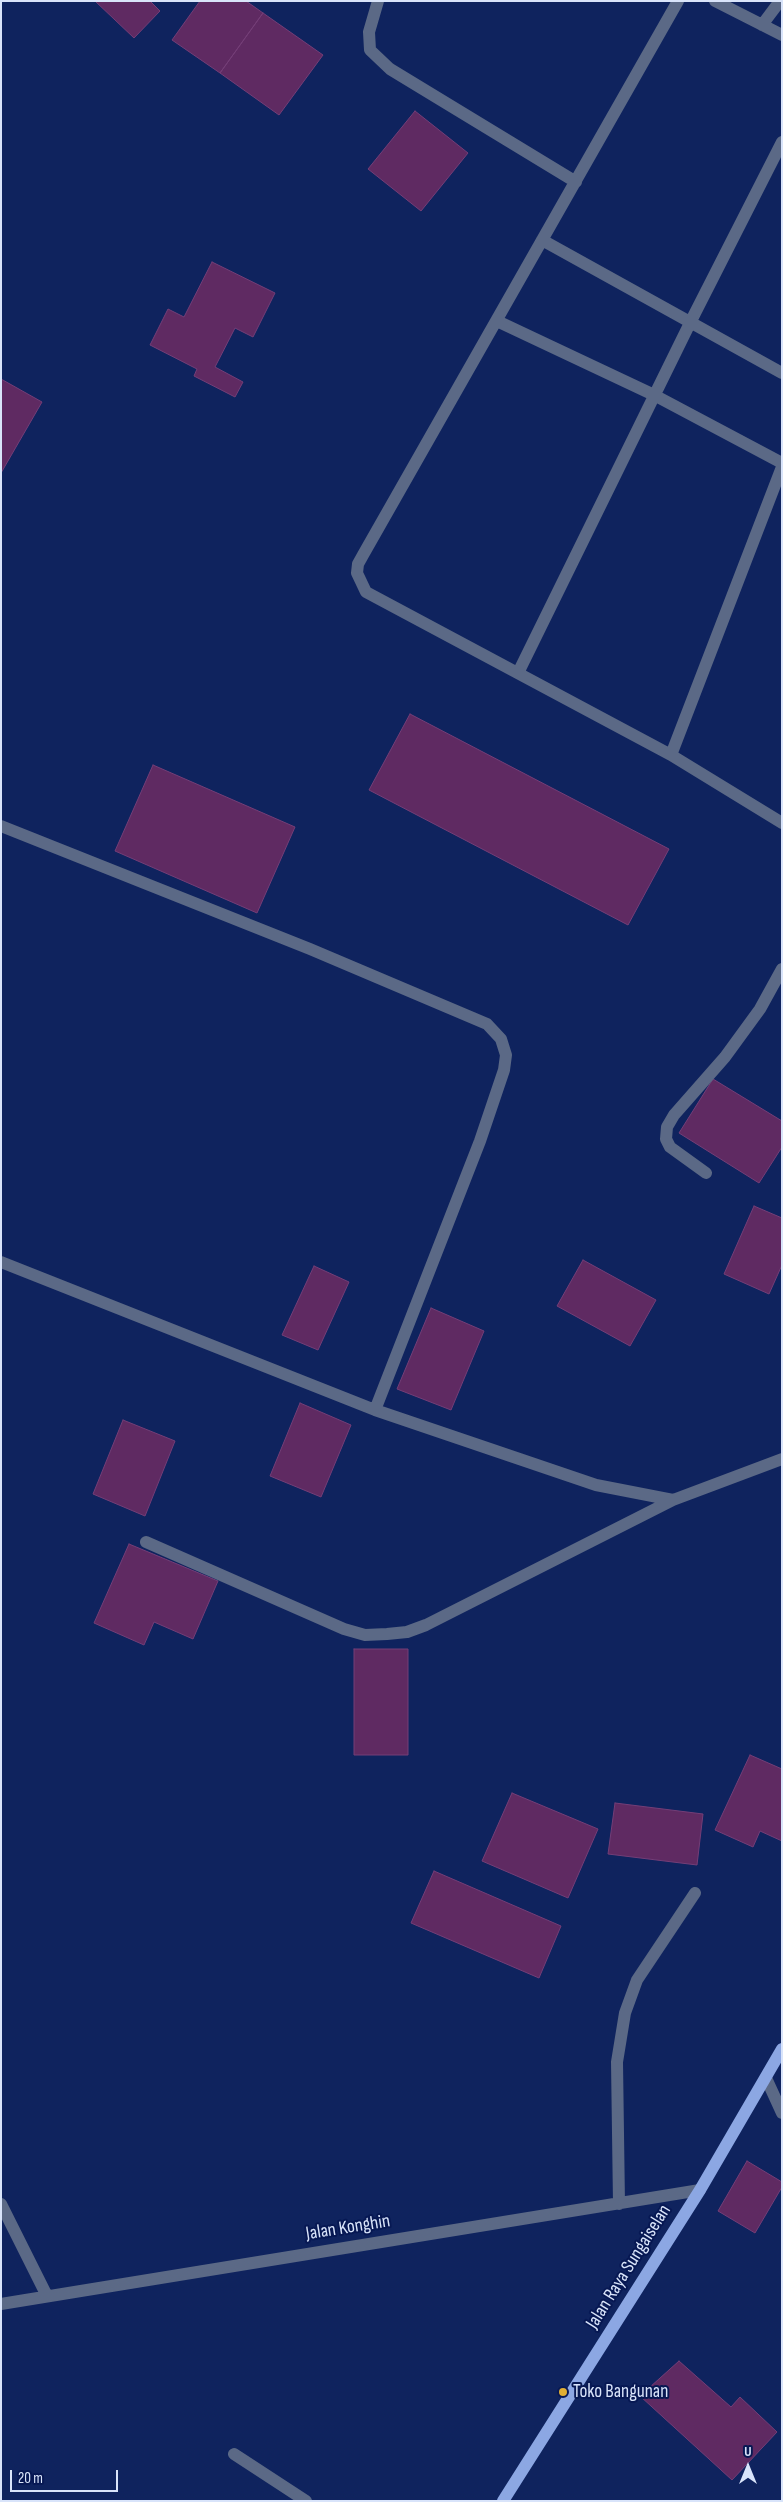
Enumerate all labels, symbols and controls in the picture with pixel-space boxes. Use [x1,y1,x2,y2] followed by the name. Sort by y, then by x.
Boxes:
[582,2201,676,2333] street label: Jalan Raya Sungaiselan
[304,2210,392,2246] street label: Jalan Konghin
[573,2381,668,2403] place label: Toko Bangunan
[557,2386,569,2398] marker: Toko Bangunan
[723,2442,773,2492] north arrow
[744,2443,752,2460] text: U
[12,2460,120,2492] scale bar
[18,2469,43,2488] text: 20 m

